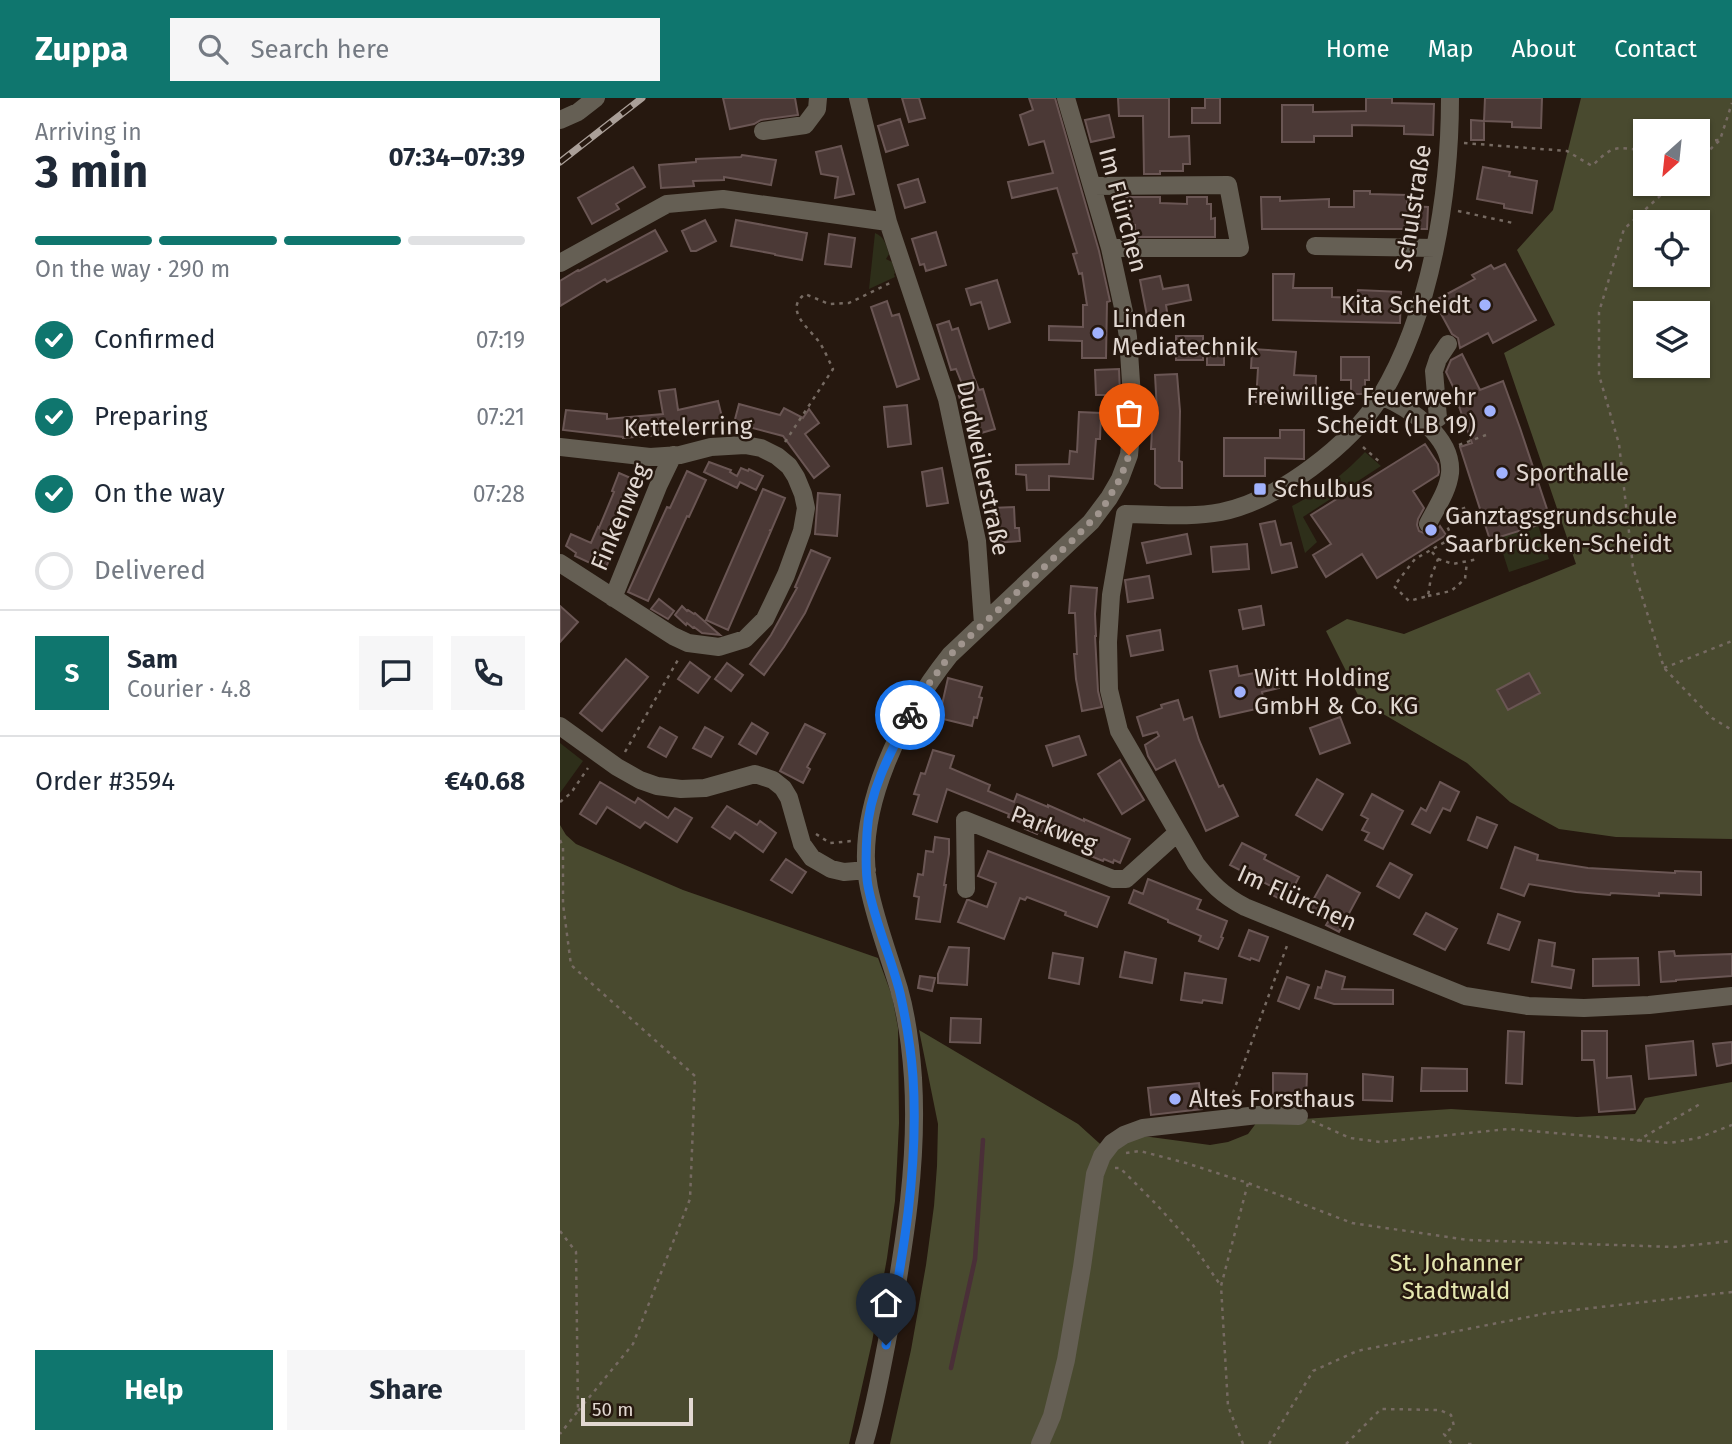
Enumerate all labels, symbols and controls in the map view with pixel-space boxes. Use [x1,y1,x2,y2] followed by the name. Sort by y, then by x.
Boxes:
[170,18,660,81] search box
[35,29,128,69] text: Zuppa
[194,30,232,68] icon: search
[250,34,389,65] text: Search here
[1326,35,1390,63] text: Home
[1428,35,1474,63] text: Map
[1512,35,1576,63] text: About
[1614,35,1697,63] text: Contact
[35,118,142,146] text: Arriving in
[1633,119,1710,196] north arrow
[1633,119,1710,378] map controls
[388,142,525,173] text: 07:34–07:39
[1389,142,1437,274] street label: Schulstraße
[35,144,148,199] text: 3 min
[1093,145,1153,275] street label: Im Flürchen
[1633,210,1710,287] button: locate
[35,255,230,283] text: On the way · 290 m
[1341,291,1471,319] place label: Kita Scheidt
[1477,297,1493,313] marker: Kita Scheidt
[1633,301,1710,378] button: layers
[1112,305,1259,361] place label: Linden Mediatechnik
[35,321,73,359] icon: check
[94,324,215,355] text: Confirmed
[1090,325,1106,341] marker: Linden Mediatechnik
[476,326,525,354] text: 07:19
[951,378,1015,558] street label: Dudweilerstraße
[1099,383,1159,455] pin
[1246,383,1477,439] place label: Freiwillige Feuerwehr Scheidt (LB 19)
[1110,394,1148,432] icon: bag
[35,398,73,436] icon: check
[94,401,207,432] text: Preparing
[476,403,525,431] text: 07:21
[1482,403,1498,419] marker: Freiwillige Feuerwehr Scheidt (LB 19)
[623,412,753,442] street label: Kettelerring
[585,459,655,575] street label: Finkenweg
[1516,459,1629,487] place label: Sporthalle
[1494,465,1510,481] marker: Sporthalle
[35,475,73,513] icon: check
[1274,475,1373,503] place label: Schulbus
[94,478,225,509] text: On the way
[473,480,525,508] text: 07:28
[1252,481,1268,497] marker: Schulbus
[1445,502,1677,558] place label: Ganztagsgrundschule Saarbrücken-Scheidt
[1423,522,1439,538] marker: Ganztagsgrundschule Saarbrücken-Scheidt
[94,555,206,586] text: Delivered
[359,636,433,710] button: chat
[451,636,525,710] button: phone
[127,644,178,675] text: Sam
[65,658,79,689] text: S
[1254,664,1418,720] place label: Witt Holding GmbH & Co. KG
[127,675,251,703] text: Courier · 4.8
[875,680,945,750] courier
[1232,684,1248,700] marker: Witt Holding GmbH & Co. KG
[891,696,929,734] icon: bike
[35,766,175,797] text: Order #3594
[445,766,525,797] text: €40.68
[1007,800,1102,858] street label: Parkweg
[1233,859,1361,937] street label: Im Flürchen
[1189,1085,1355,1113] place label: Altes Forsthaus
[1167,1091,1183,1107] marker: Altes Forsthaus
[1390,1249,1523,1305] park label: St. Johanner Stadtwald
[856,1273,916,1345] pin
[867,1284,905,1322] icon: home
[35,1350,273,1430] button: Help
[287,1350,525,1430] button: Share
[581,1395,693,1427] scale bar
[592,1398,633,1421] text: 50 m

